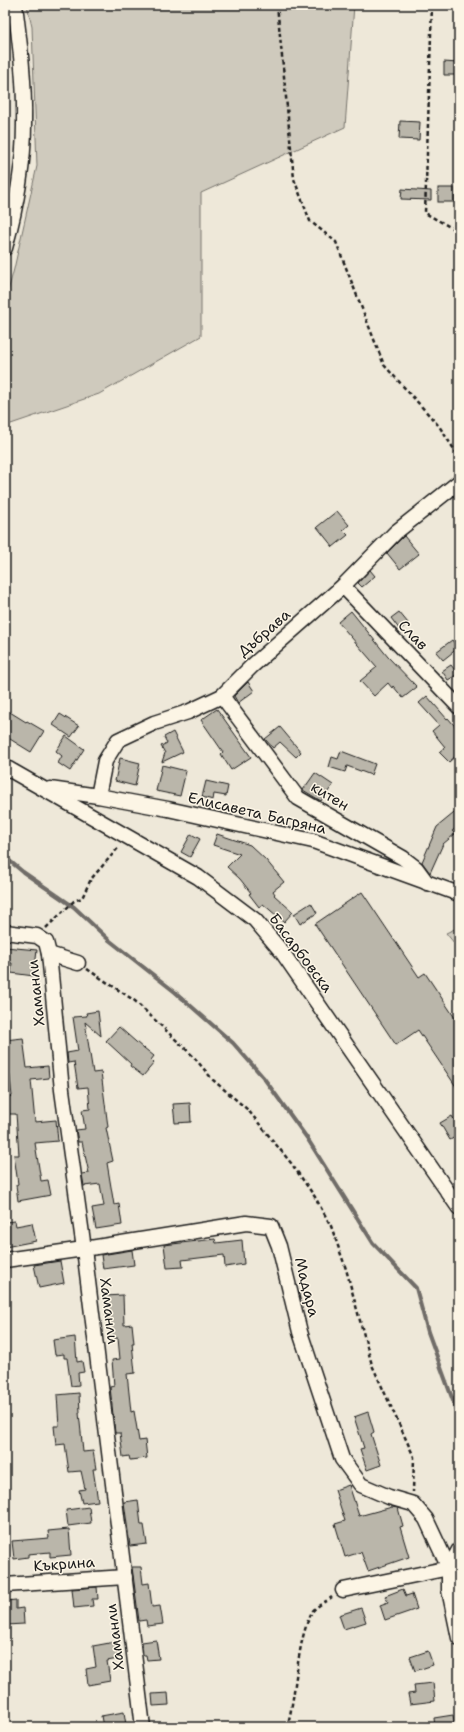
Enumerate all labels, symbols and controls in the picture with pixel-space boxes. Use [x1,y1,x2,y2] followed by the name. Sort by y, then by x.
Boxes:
[233,604,295,661] street label: Дъбрава
[394,616,432,654] street label: Слав
[307,777,353,815] street label: китен
[186,787,329,839] street label: Елисавета Багряна
[265,909,338,997] street label: Басарбовска
[23,959,49,1027] street label: Хаманли
[290,1255,324,1320] street label: Мадара
[95,1277,123,1345] street label: Хаманли
[33,1552,96,1576] street label: Къкрина
[101,1603,129,1671] street label: Хаманли

